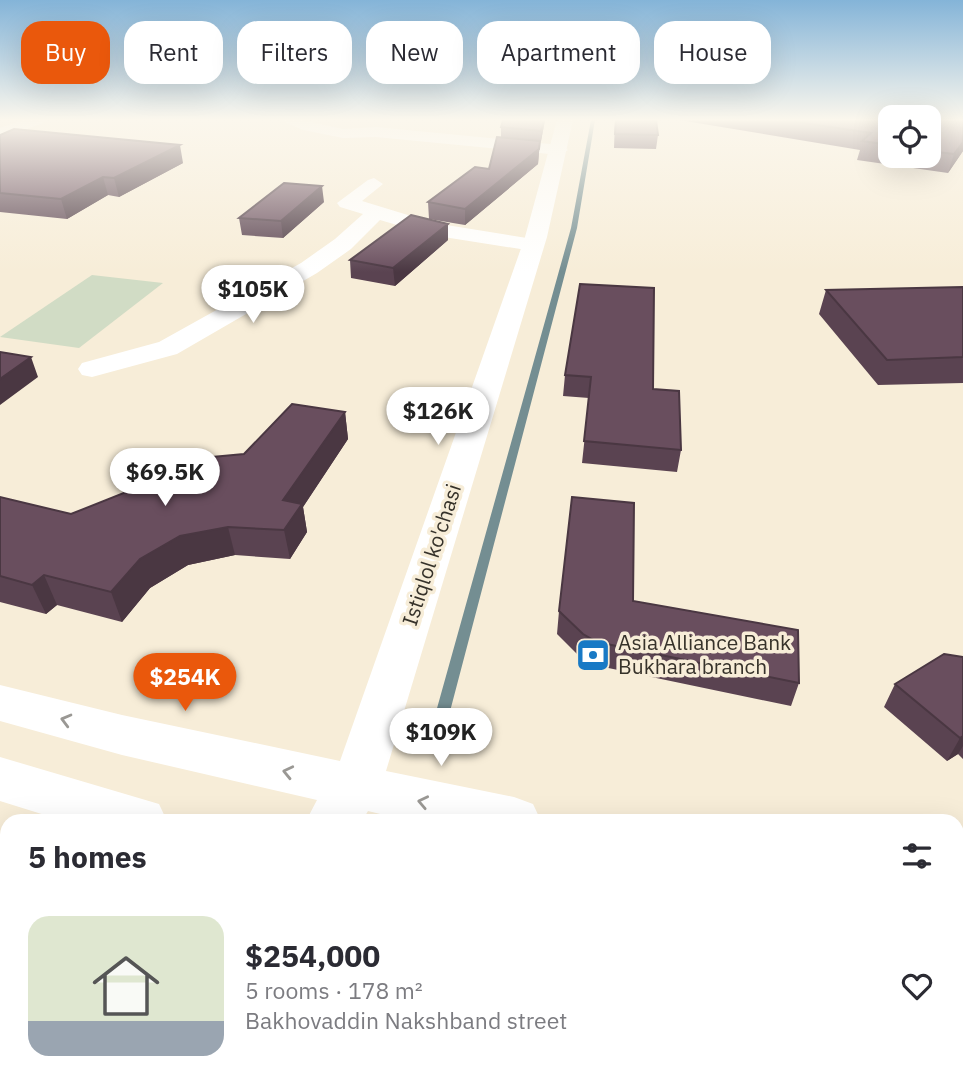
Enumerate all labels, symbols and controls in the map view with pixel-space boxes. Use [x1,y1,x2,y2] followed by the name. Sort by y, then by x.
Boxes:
[21,21,110,84] chip: Buy
[124,21,223,84] chip: Rent
[237,21,352,84] chip: Filters
[366,21,463,84] chip: New
[477,21,640,84] chip: Apartment
[654,21,771,84] chip: House
[878,105,941,168] map controls
[878,105,941,168] button: locate
[204,266,302,325] pin: $105K
[217,273,289,303] text: $105K
[389,388,487,447] pin: $126K
[402,395,474,425] text: $126K
[108,448,222,508] pin: $69.5K
[126,456,204,486] text: $69.5K
[395,480,467,629] street label: Istiqlol ko'chasi
[618,628,791,680] place label: Asia Alliance Bank Bukhara branch
[574,636,612,674] bank icon: Asia Alliance Bank Bukhara branch
[136,654,234,713] pin: $254K
[149,661,221,691] text: $254K
[392,708,490,768] pin: $109K
[60,714,72,728] one-way arrow
[405,716,477,746] text: $109K
[282,766,294,781] one-way arrow
[417,795,429,810] one-way arrow
[28,837,147,876] text: 5 homes
[898,837,936,875] icon: filters
[245,936,380,975] text: $254,000
[84,944,168,1028] icon: home
[898,967,936,1005] icon: heart
[245,975,423,1005] text: 5 rooms · 178 m²
[245,1005,567,1035] text: Bakhovaddin Nakshband street

